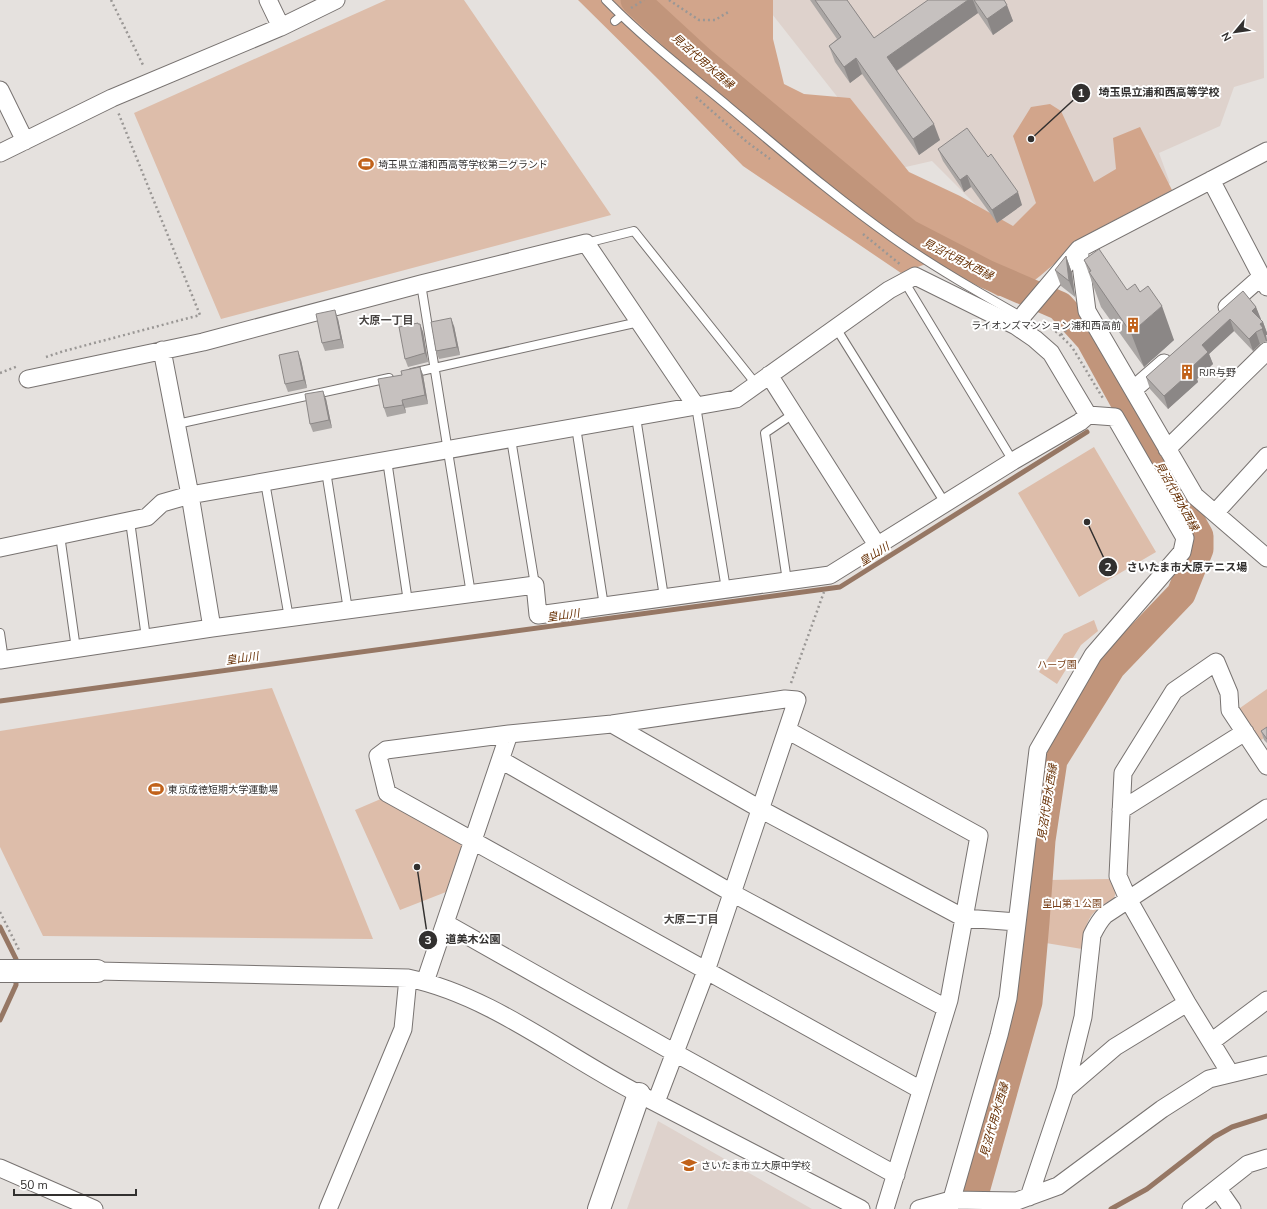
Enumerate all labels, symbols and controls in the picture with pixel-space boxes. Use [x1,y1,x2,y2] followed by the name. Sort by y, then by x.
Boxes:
[1215,12,1255,52] north arrow
[1218,29,1235,44] text: N
[669,30,738,94] water label: 見沼代用水西縁
[1071,81,1228,104] callout: 埼玉県立浦和西高等学校
[1077,85,1085,101] text: 1
[1099,85,1220,100] text: 埼玉県立浦和西高等学校
[357,155,375,173] sports icon: 埼玉県立浦和西高等学校第二グランド
[378,158,548,172] place label: 埼玉県立浦和西高等学校第二グランド
[920,235,997,285] water label: 見沼代用水西縁
[359,313,414,328] district label: 大原一丁目
[1124,316,1142,334] building icon: ライオンズマンション浦和西高前
[971,319,1121,333] place label: ライオンズマンション浦和西高前
[1178,363,1196,381] building icon: RJR与野
[1199,366,1236,380] place label: RJR与野
[1151,459,1203,535] water label: 見沼代用水西縁
[856,539,893,570] water label: 皇山川
[1098,555,1255,578] callout: さいたま市大原テニス場
[1104,559,1112,575] text: 2
[1127,560,1247,575] text: さいたま市大原テニス場
[546,606,581,625] water label: 皇山川
[225,649,260,668] water label: 皇山川
[1037,658,1077,672] park label: ハーブ園
[1034,761,1061,841] water label: 見沼代用水西縁
[147,780,165,798] sports icon: 東京成徳短期大学運動場
[168,783,278,797] place label: 東京成徳短期大学運動場
[1042,897,1102,911] park label: 皇山第１公園
[664,912,719,927] district label: 大原二丁目
[418,928,509,951] callout: 道美木公園
[424,932,432,948] text: 3
[446,932,501,947] text: 道美木公園
[977,1079,1013,1159] water label: 見沼代用水西縁
[680,1156,698,1174] school or university icon: さいたま市立大原中学校
[701,1159,811,1173] place label: さいたま市立大原中学校
[14,1171,136,1197] scale bar
[20,1177,48,1193] text: 50 m

